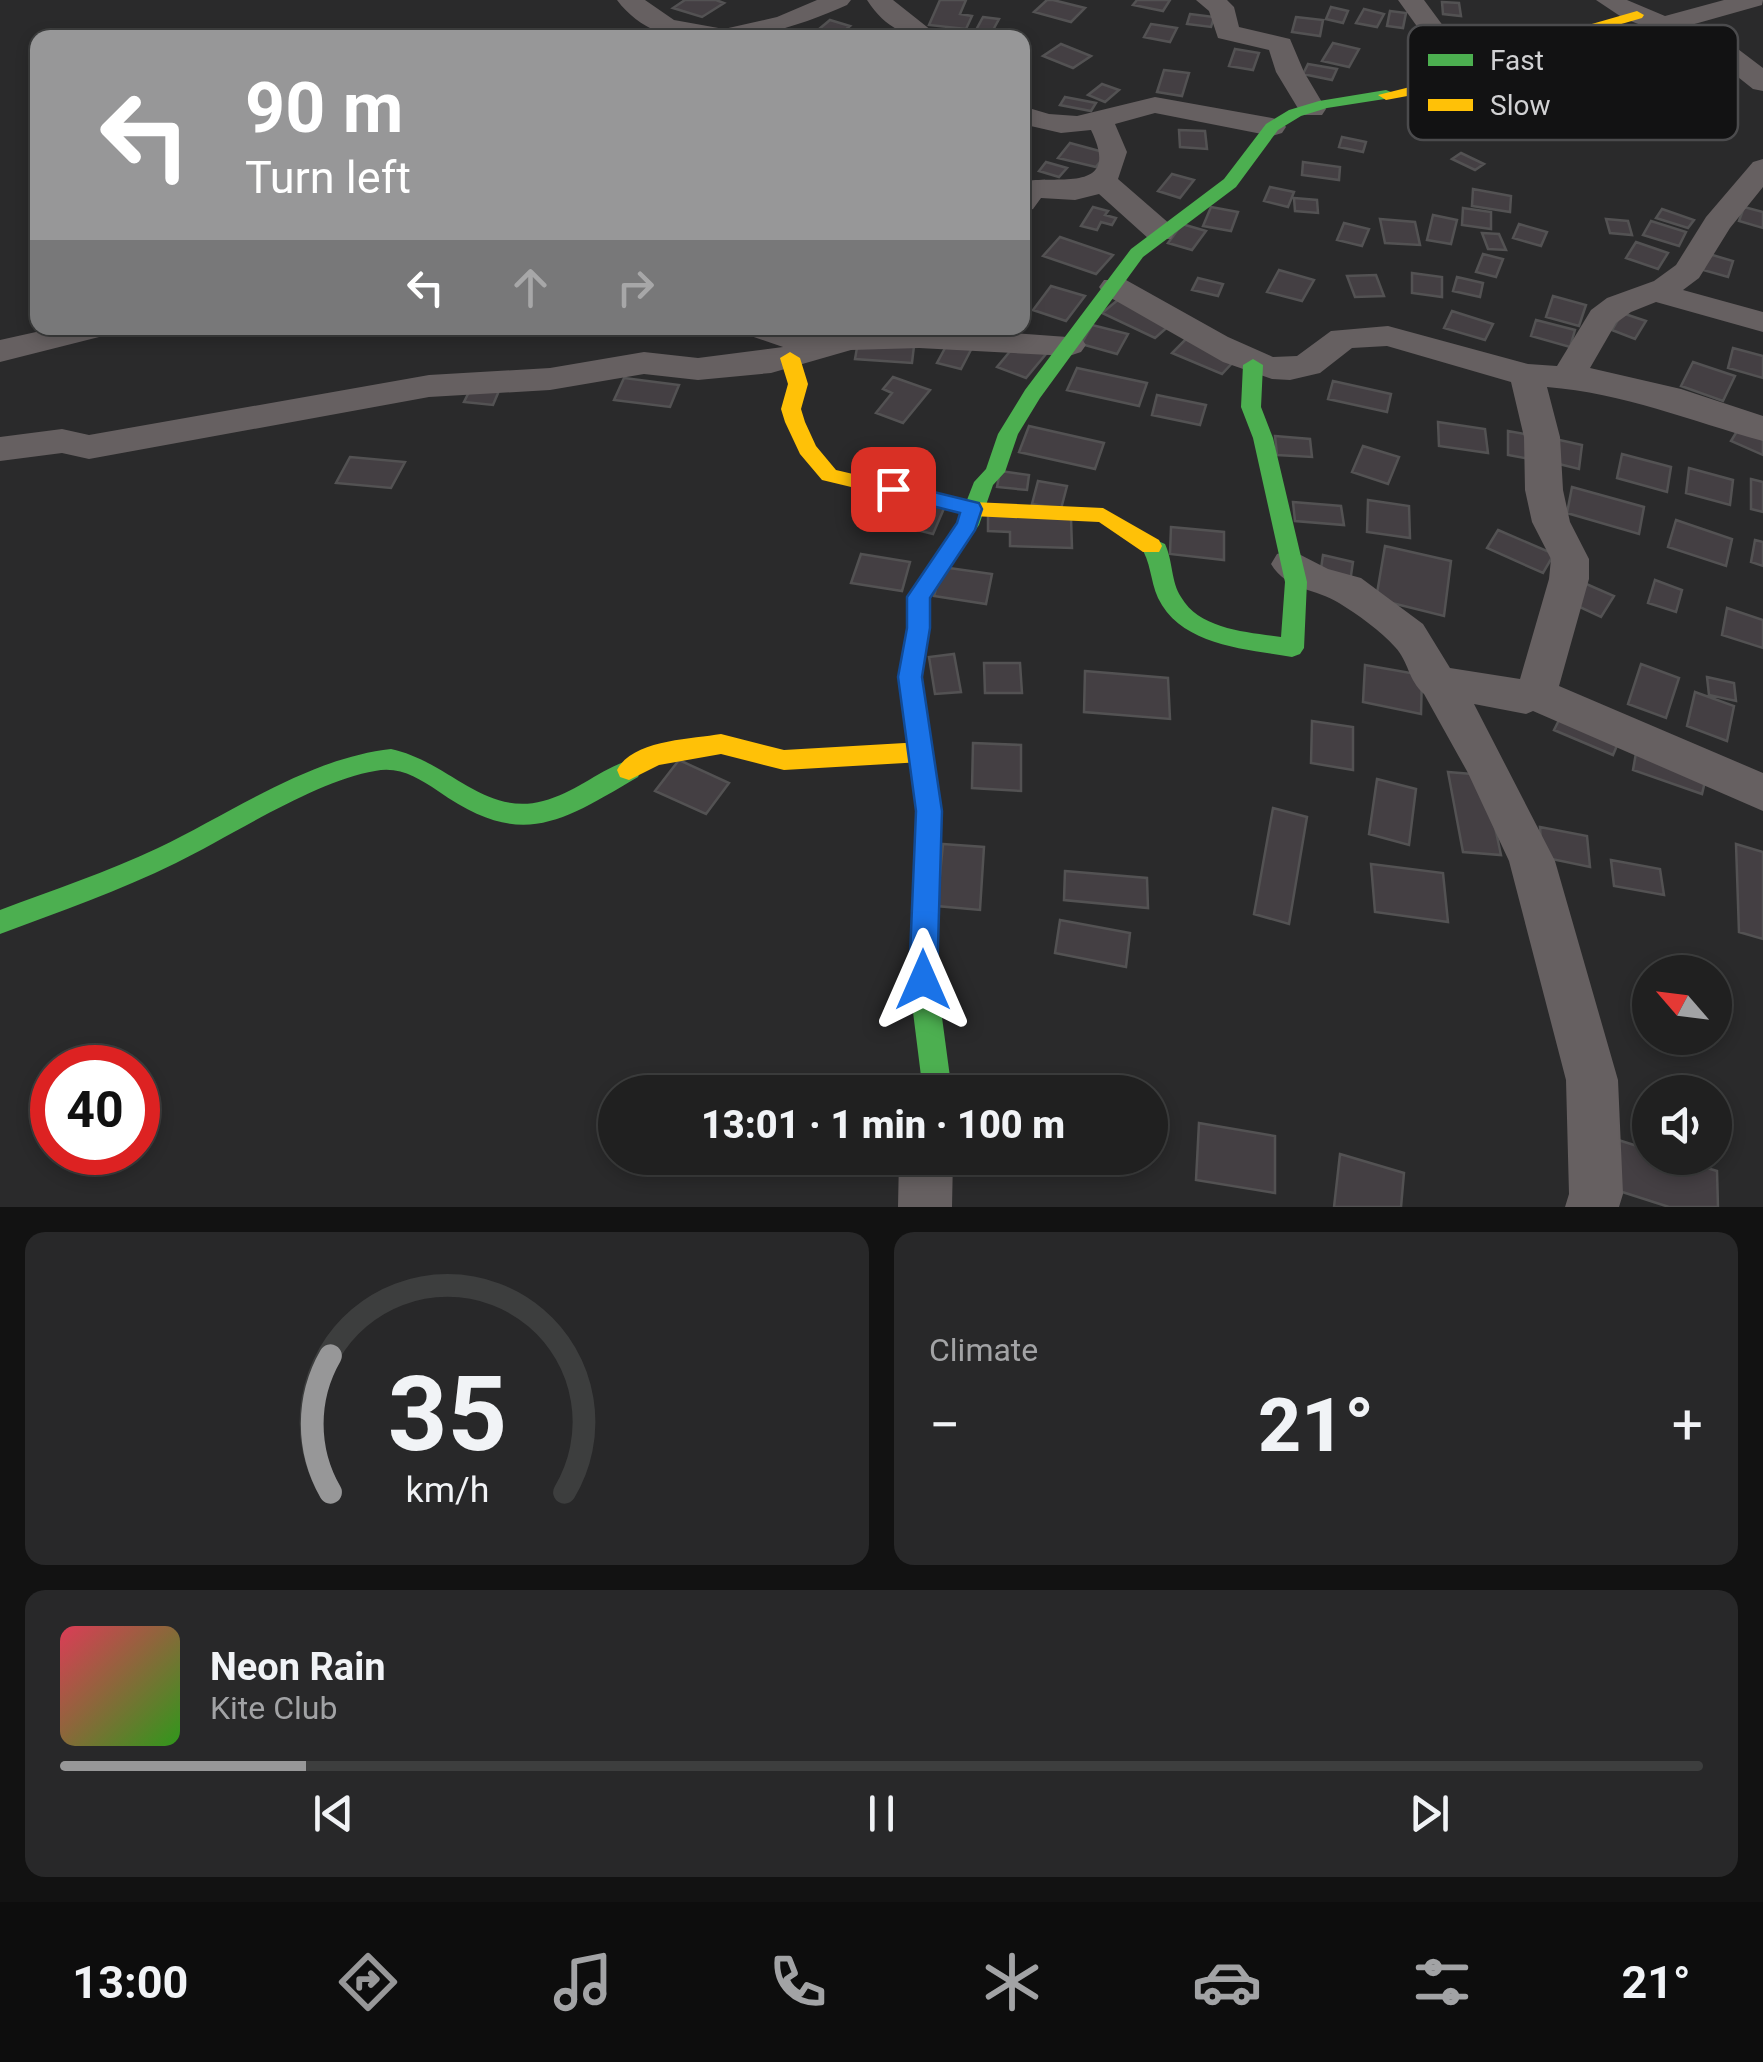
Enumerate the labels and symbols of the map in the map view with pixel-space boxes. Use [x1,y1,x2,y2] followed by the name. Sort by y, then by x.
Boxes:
[1408,25,1738,140] legend
[1490,44,1544,77] text: Fast
[1490,89,1550,122] text: Slow
[851,447,936,532] pin
[871,928,975,1032] position arrow
[1632,955,1732,1055] north arrow
[30,1045,160,1175] speed limit sign: 40

